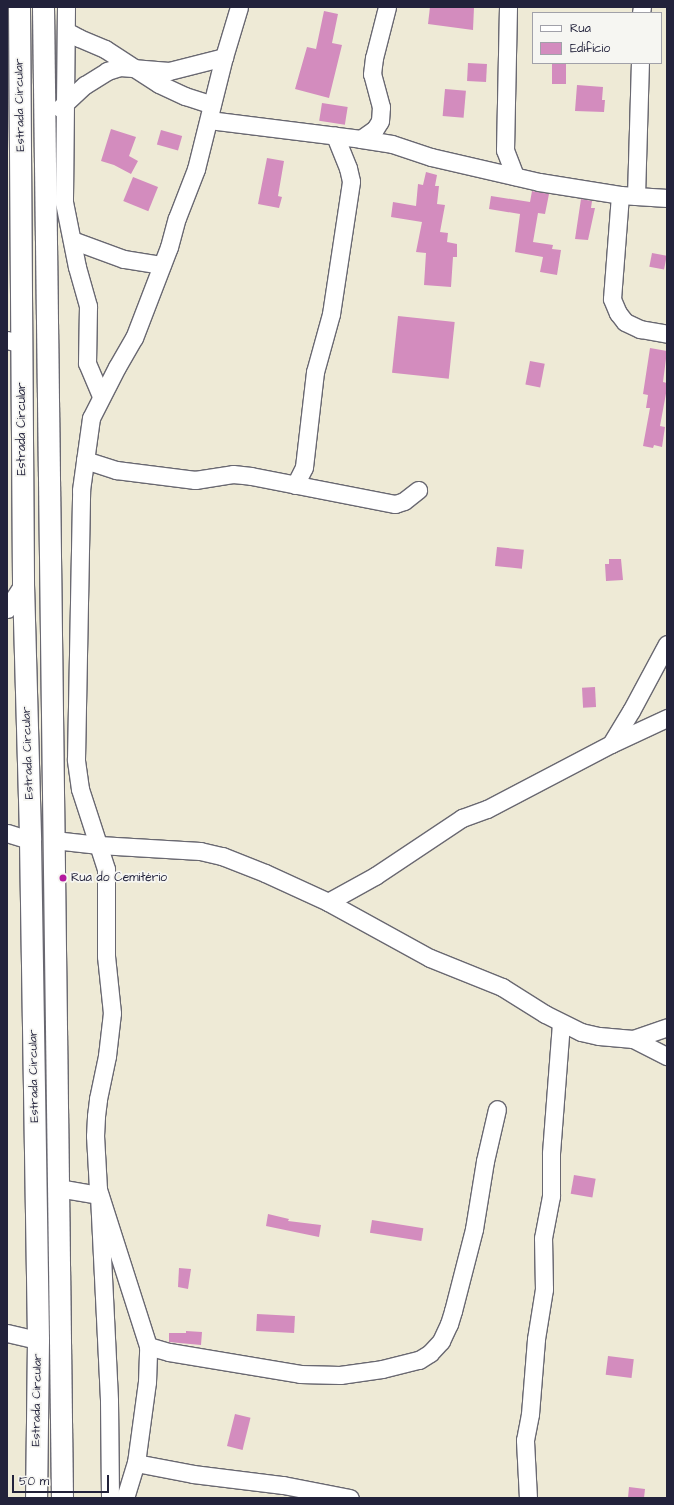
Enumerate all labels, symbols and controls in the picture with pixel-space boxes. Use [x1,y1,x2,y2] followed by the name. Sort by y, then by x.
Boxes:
[532,12,662,64] legend
[570,20,591,37] text: Rua
[570,40,610,57] text: Edifício
[12,58,28,152] street label: Estrada Circular
[15,382,29,476] street label: Estrada Circular
[19,706,37,800] street label: Estrada Circular
[71,871,167,885] place label: Rua do Cemitério
[58,873,68,883] marker: Rua do Cemitério
[26,1029,42,1123] street label: Estrada Circular
[29,1353,45,1447] street label: Estrada Circular
[14,1467,111,1493] scale bar
[19,1473,49,1490] text: 50 m

